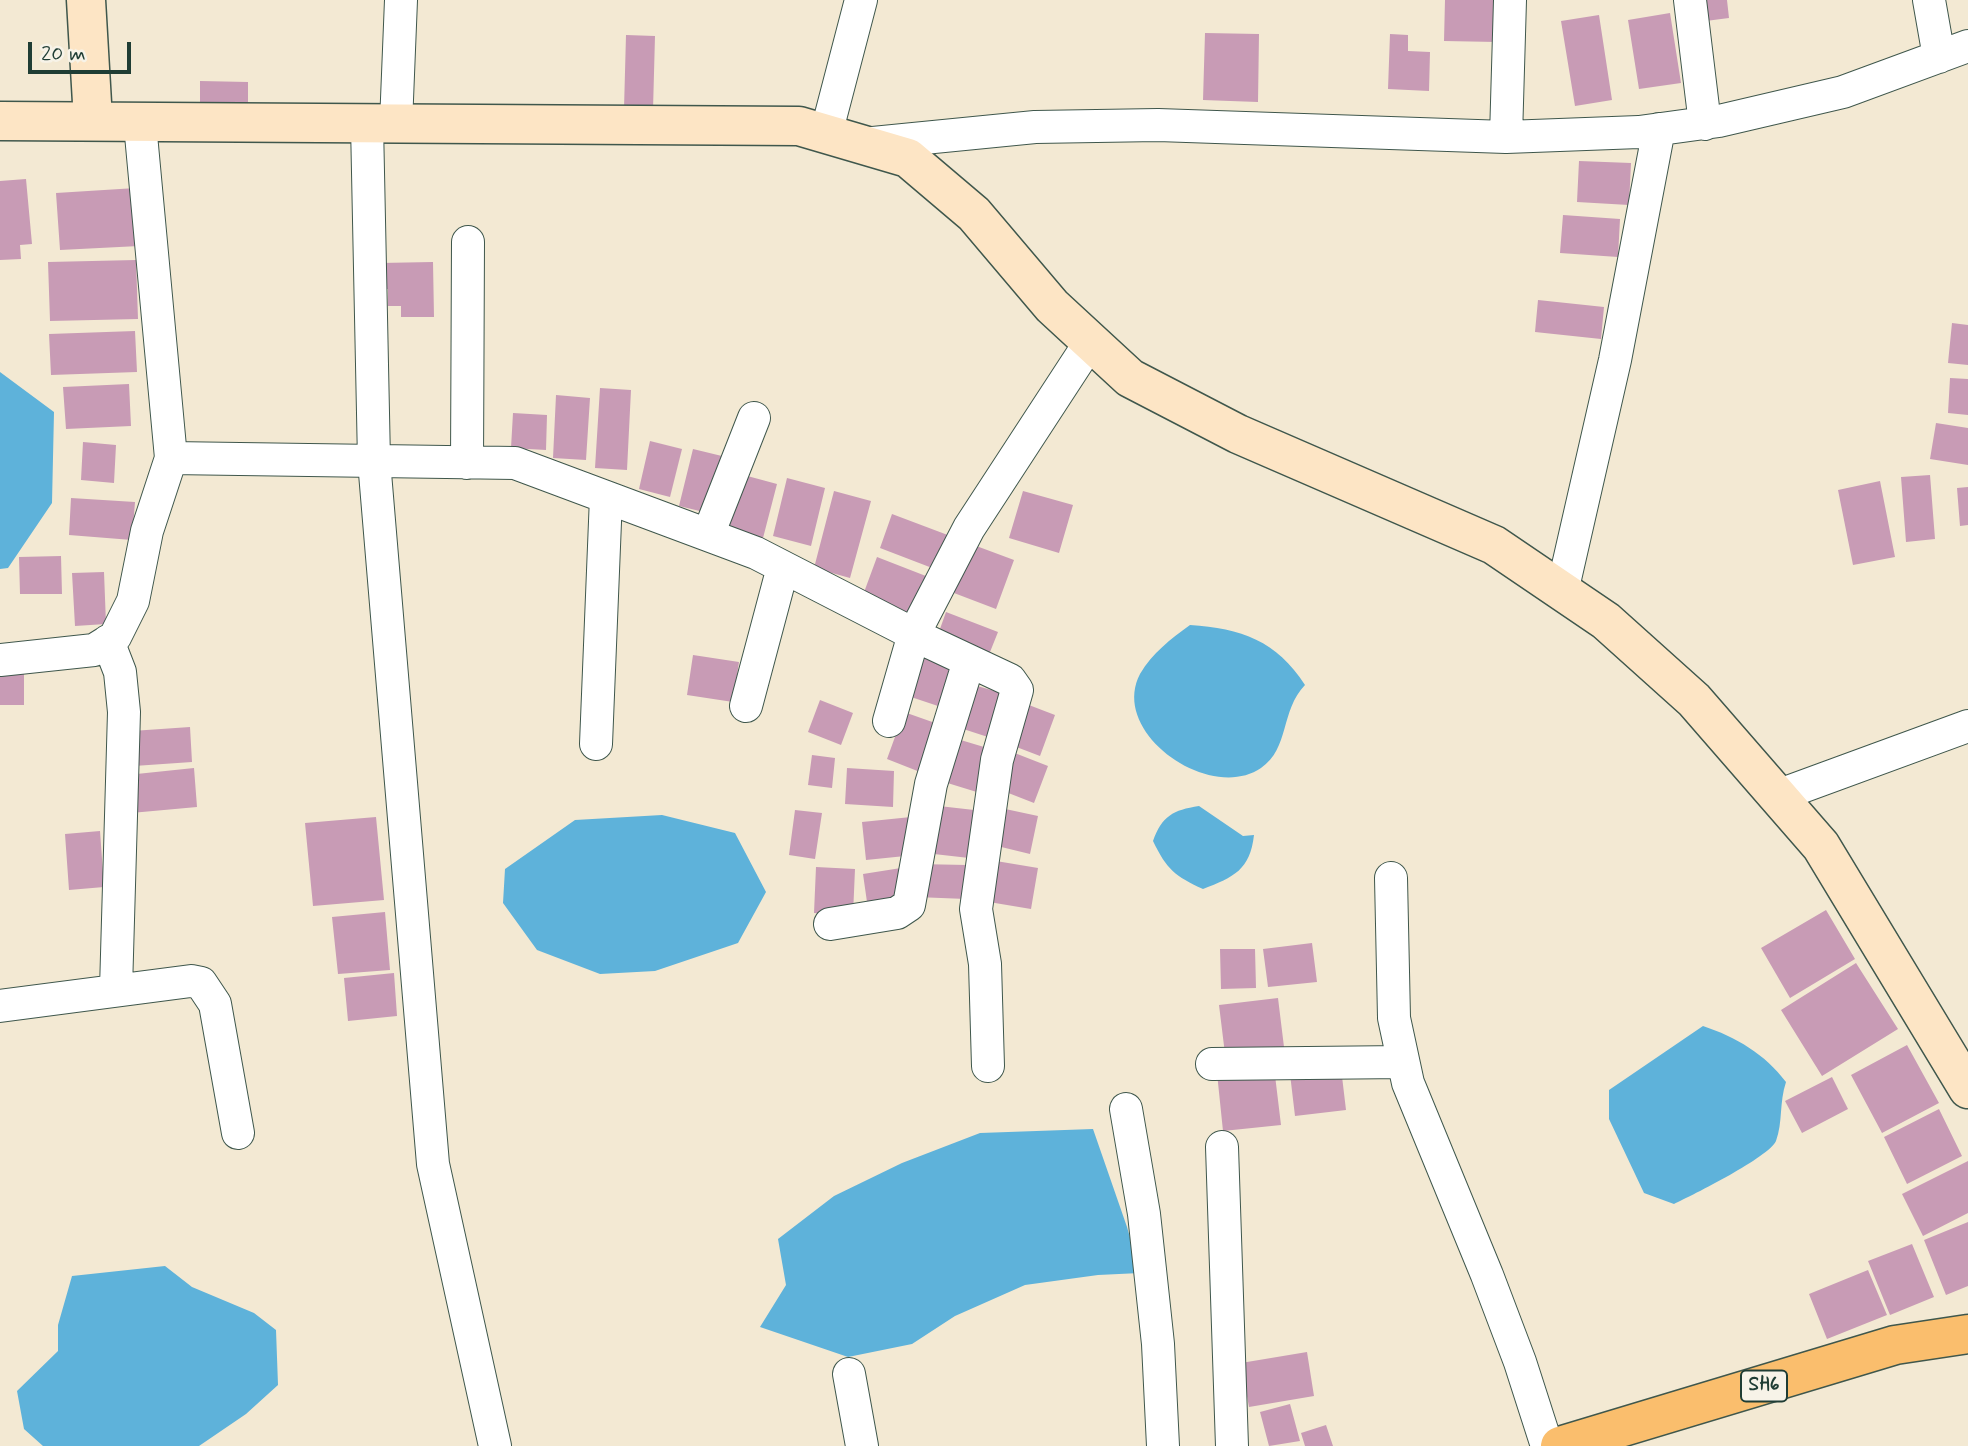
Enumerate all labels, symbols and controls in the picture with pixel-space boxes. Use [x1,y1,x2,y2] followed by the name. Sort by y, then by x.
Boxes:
[32,28,135,72] scale bar
[41,40,86,68] text: 20 m
[1741,1370,1787,1402] road number: SH6

